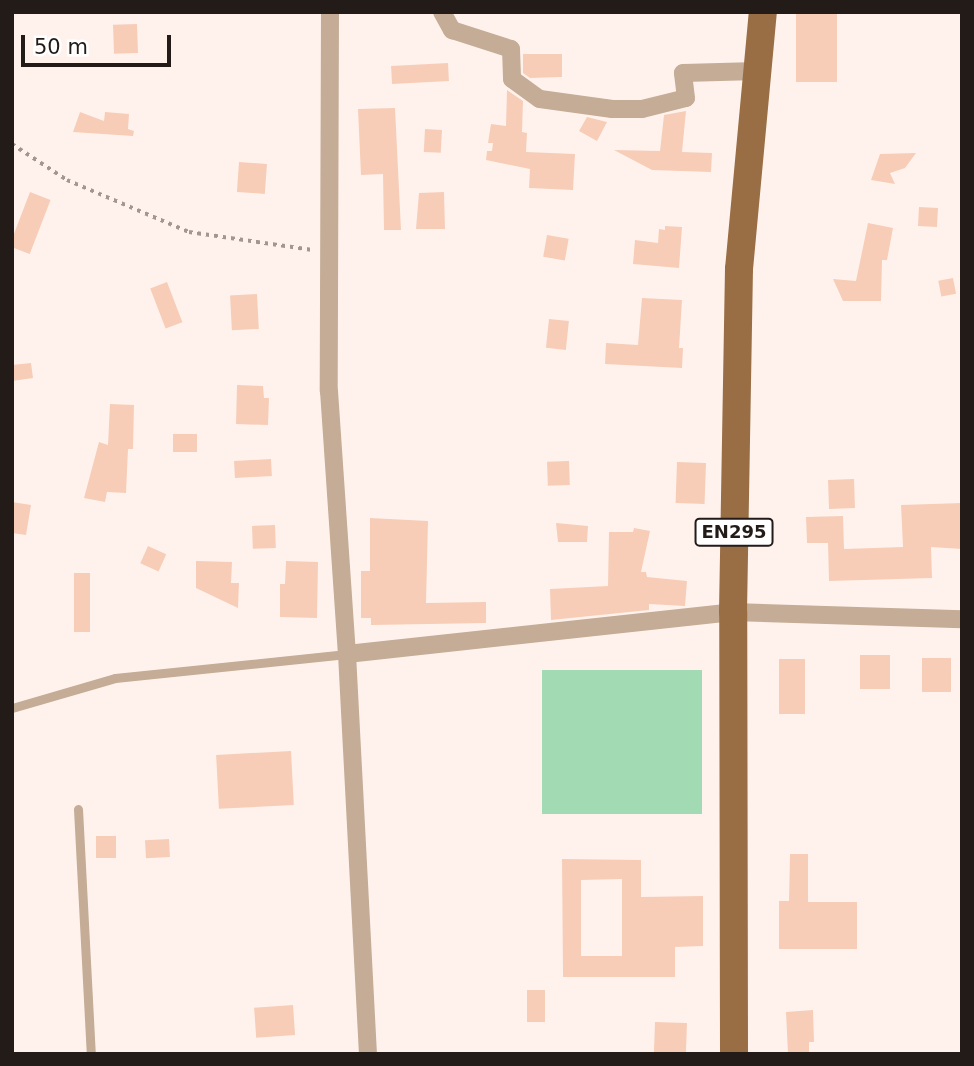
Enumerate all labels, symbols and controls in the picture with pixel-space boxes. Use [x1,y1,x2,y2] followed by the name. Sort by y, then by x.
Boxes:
[24,21,175,65] scale bar
[34,35,88,59] text: 50 m
[694,518,774,546] road number: EN295

